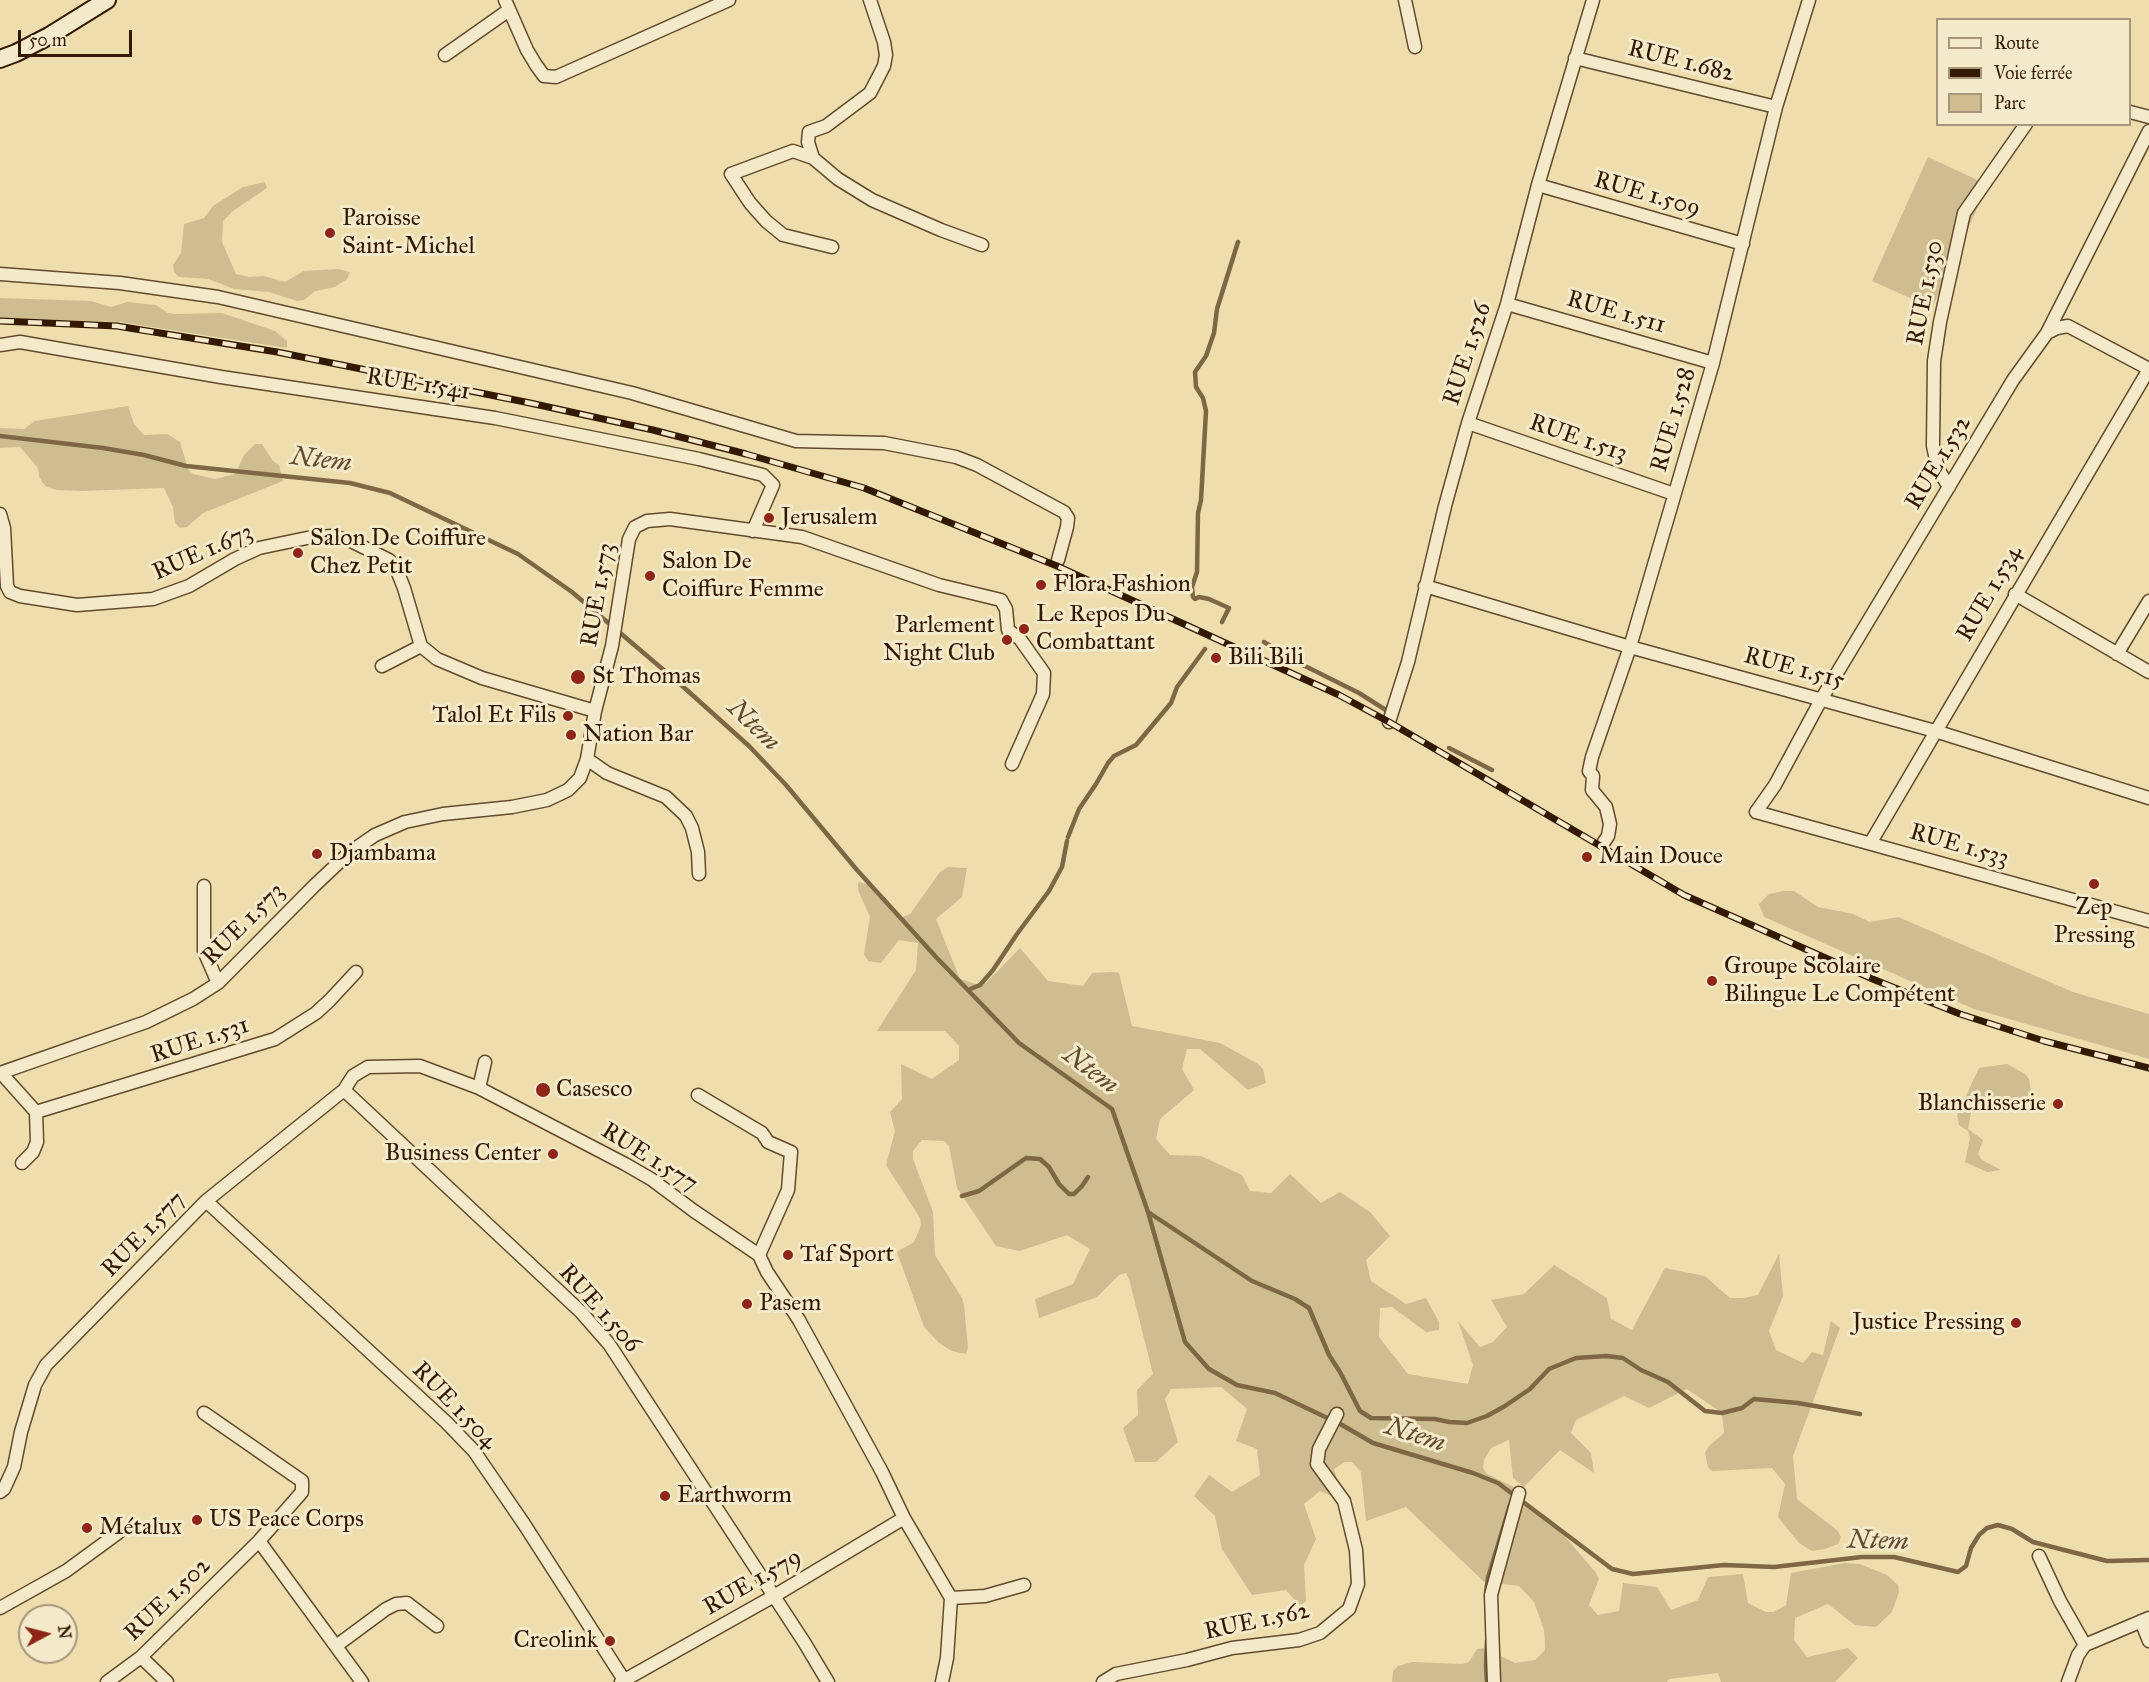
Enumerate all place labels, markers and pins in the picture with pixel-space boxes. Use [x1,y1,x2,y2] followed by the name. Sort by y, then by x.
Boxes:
[342,205,475,261] place label: Paroisse Saint-Michel
[323,226,337,240] marker: Paroisse Saint-Michel
[781,504,878,532] place label: Jerusalem
[762,511,776,525] marker: Jerusalem
[310,525,486,581] place label: Salon De Coiffure Chez Petit
[291,546,305,560] marker: Salon De Coiffure Chez Petit
[662,548,824,604] place label: Salon De Coiffure Femme
[643,569,657,583] marker: Salon De Coiffure Femme
[1053,571,1191,599] place label: Flora Fashion
[1034,578,1048,592] marker: Flora Fashion
[1036,601,1166,657] place label: Le Repos Du Combattant
[883,612,995,668] place label: Parlement Night Club
[1017,622,1031,636] marker: Le Repos Du Combattant
[1000,633,1014,647] marker: Parlement Night Club
[1228,644,1304,672] place label: Bili Bili
[1209,651,1223,665] marker: Bili Bili
[592,663,700,691] place label: St Thomas
[569,668,587,686] marker: St Thomas
[432,702,556,730] place label: Talol Et Fils
[561,709,575,723] marker: Talol Et Fils
[583,721,693,749] place label: Nation Bar
[564,728,578,742] marker: Nation Bar
[329,840,436,868] place label: Djambama
[1599,843,1723,871] place label: Main Douce
[310,847,324,861] marker: Djambama
[1580,850,1594,864] marker: Main Douce
[2087,877,2101,891] marker: Zep Pressing
[2054,894,2134,950] place label: Zep Pressing
[1724,953,1955,1009] place label: Groupe Scolaire Bilingue Le Compétent
[1705,974,1719,988] marker: Groupe Scolaire Bilingue Le Compétent
[556,1076,632,1104] place label: Casesco
[534,1081,552,1099] marker: Casesco
[1917,1090,2046,1118] place label: Blanchisserie
[2051,1097,2065,1111] marker: Blanchisserie
[385,1140,541,1168] place label: Business Center
[546,1147,560,1161] marker: Business Center
[800,1241,894,1269] place label: Taf Sport
[781,1248,795,1262] marker: Taf Sport
[759,1290,821,1318] place label: Pasem
[740,1297,754,1311] marker: Pasem
[1852,1309,2004,1337] place label: Justice Pressing
[2009,1316,2023,1330] marker: Justice Pressing
[677,1482,792,1510] place label: Earthworm
[658,1489,672,1503] marker: Earthworm
[209,1506,364,1534] place label: US Peace Corps
[190,1513,204,1527] marker: US Peace Corps
[99,1514,182,1542] place label: Métalux
[80,1521,94,1535] marker: Métalux
[513,1627,598,1655] place label: Creolink
[603,1634,617,1648] marker: Creolink

